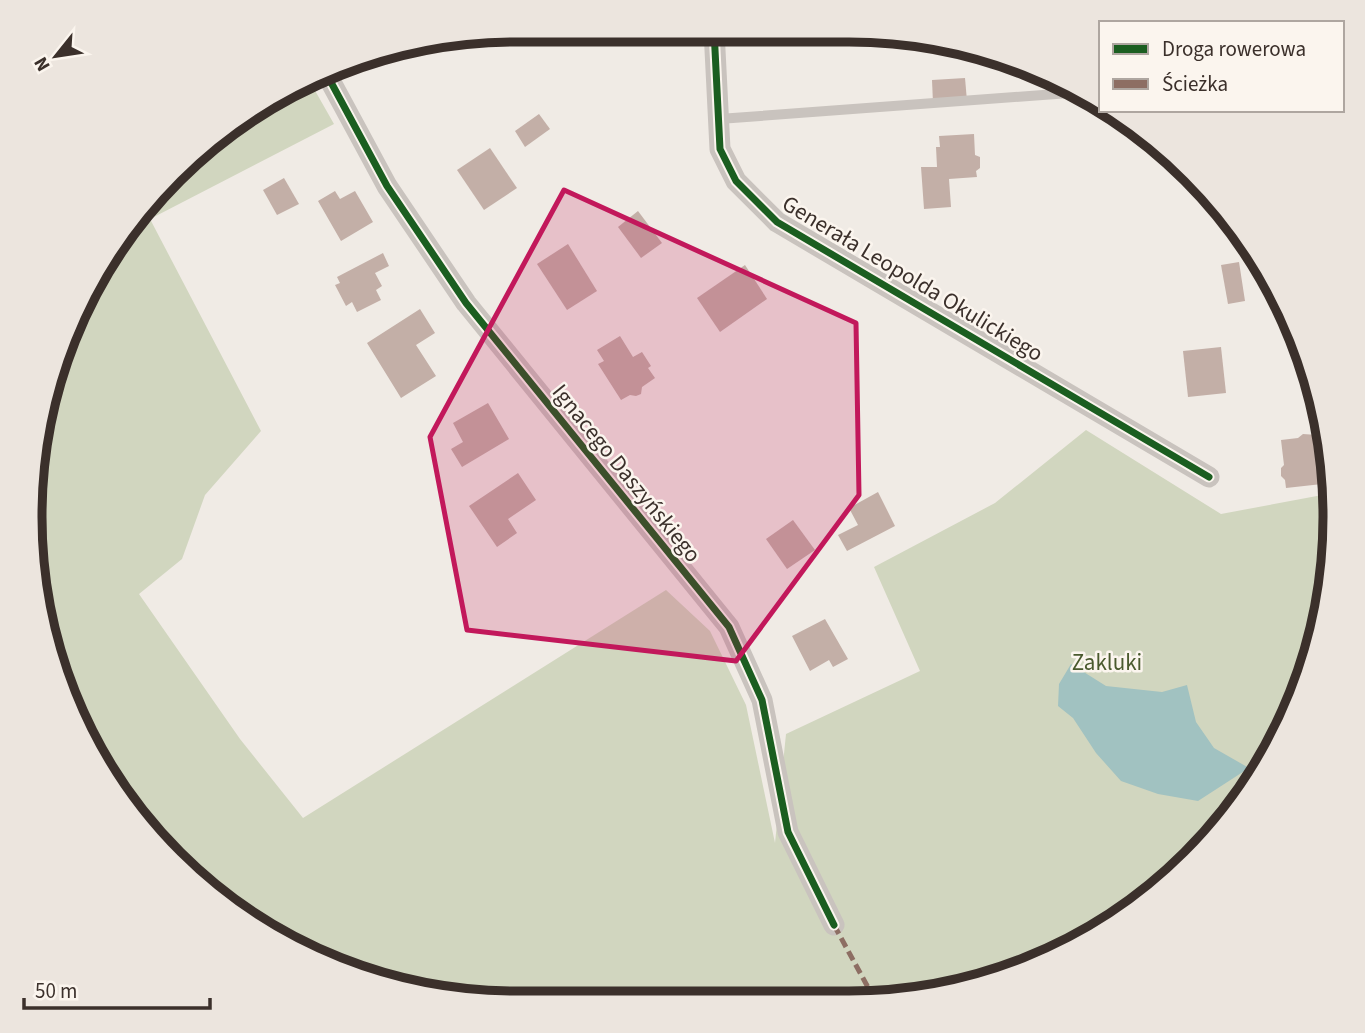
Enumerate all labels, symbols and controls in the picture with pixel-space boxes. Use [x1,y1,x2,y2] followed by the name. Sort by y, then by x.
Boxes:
[21,21,91,91] north arrow
[1099,21,1344,112] legend
[1162,34,1306,64] text: Droga rowerowa
[28,52,57,76] text: N
[1162,69,1228,99] text: Ścieżka
[776,187,1050,370] street label: Generała Leopolda Okulickiego
[544,377,709,570] street label: Ignacego Daszyńskiego
[1072,646,1142,679] park label: Zakluki
[24,967,210,1011] scale bar
[35,976,77,1006] text: 50 m

